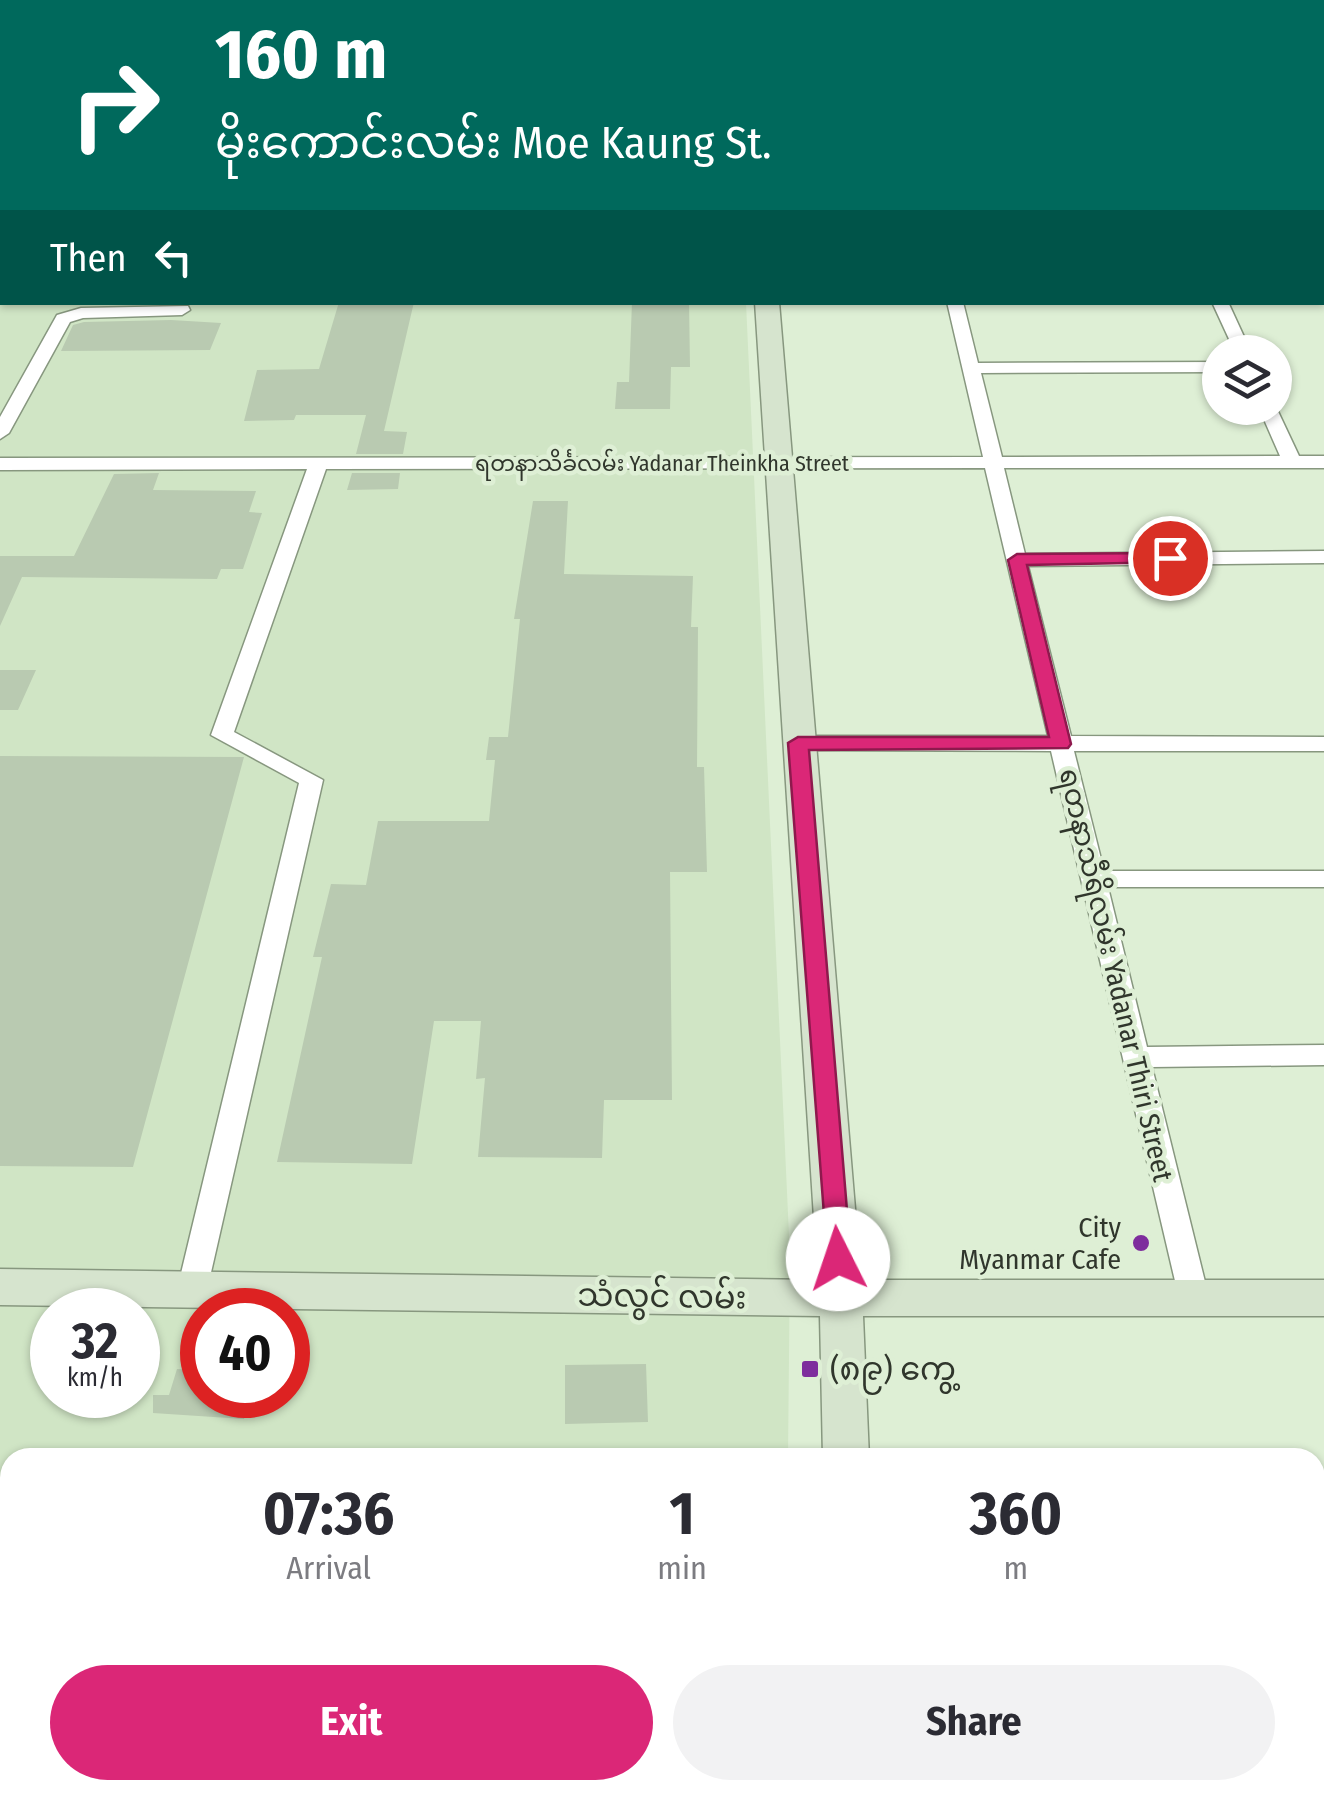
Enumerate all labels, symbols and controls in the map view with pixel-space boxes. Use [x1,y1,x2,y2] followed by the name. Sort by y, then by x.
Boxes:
[215,13,387,97] text: 160 m
[50,40,180,170] icon: right
[215,116,772,170] text: မိုးကောင်းလမ်း Moe Kaung St.
[146,230,201,285] icon: left
[50,235,126,281] text: Then
[1202,335,1292,425] map controls
[1202,335,1292,425] button: layers
[475,448,850,481] street label: ရတနာသိင်္ခလမ်း Yadanar Theinkha Street
[1128,516,1213,601] pin
[1143,531,1198,586] icon: arrive
[1046,765,1182,1187] street label: ရတနာသီရိလမ်း Yadanar Thiri Street
[786,1207,890,1311] position arrow
[959,1211,1122,1276] place label: City Myanmar Cafe
[1130,1232,1152,1254] marker: City Myanmar Cafe
[577,1272,747,1322] street label: သံလွင် လမ်း
[180,1288,310,1418] speed limit sign: 40
[72,1311,118,1371] text: 32
[830,1350,961,1395] place label: (၈၉) ကွေ့
[799,1358,821,1380] marker: (၈၉) ကွေ့
[67,1363,123,1393] text: km/h
[263,1478,395,1550] text: 07:36
[669,1478,695,1550] text: 1
[970,1478,1062,1550] text: 360
[286,1549,371,1587] text: Arrival
[657,1549,707,1587] text: min
[1004,1549,1028,1587] text: m
[50,1665,653,1780] button: Exit
[673,1665,1275,1780] button: Share

